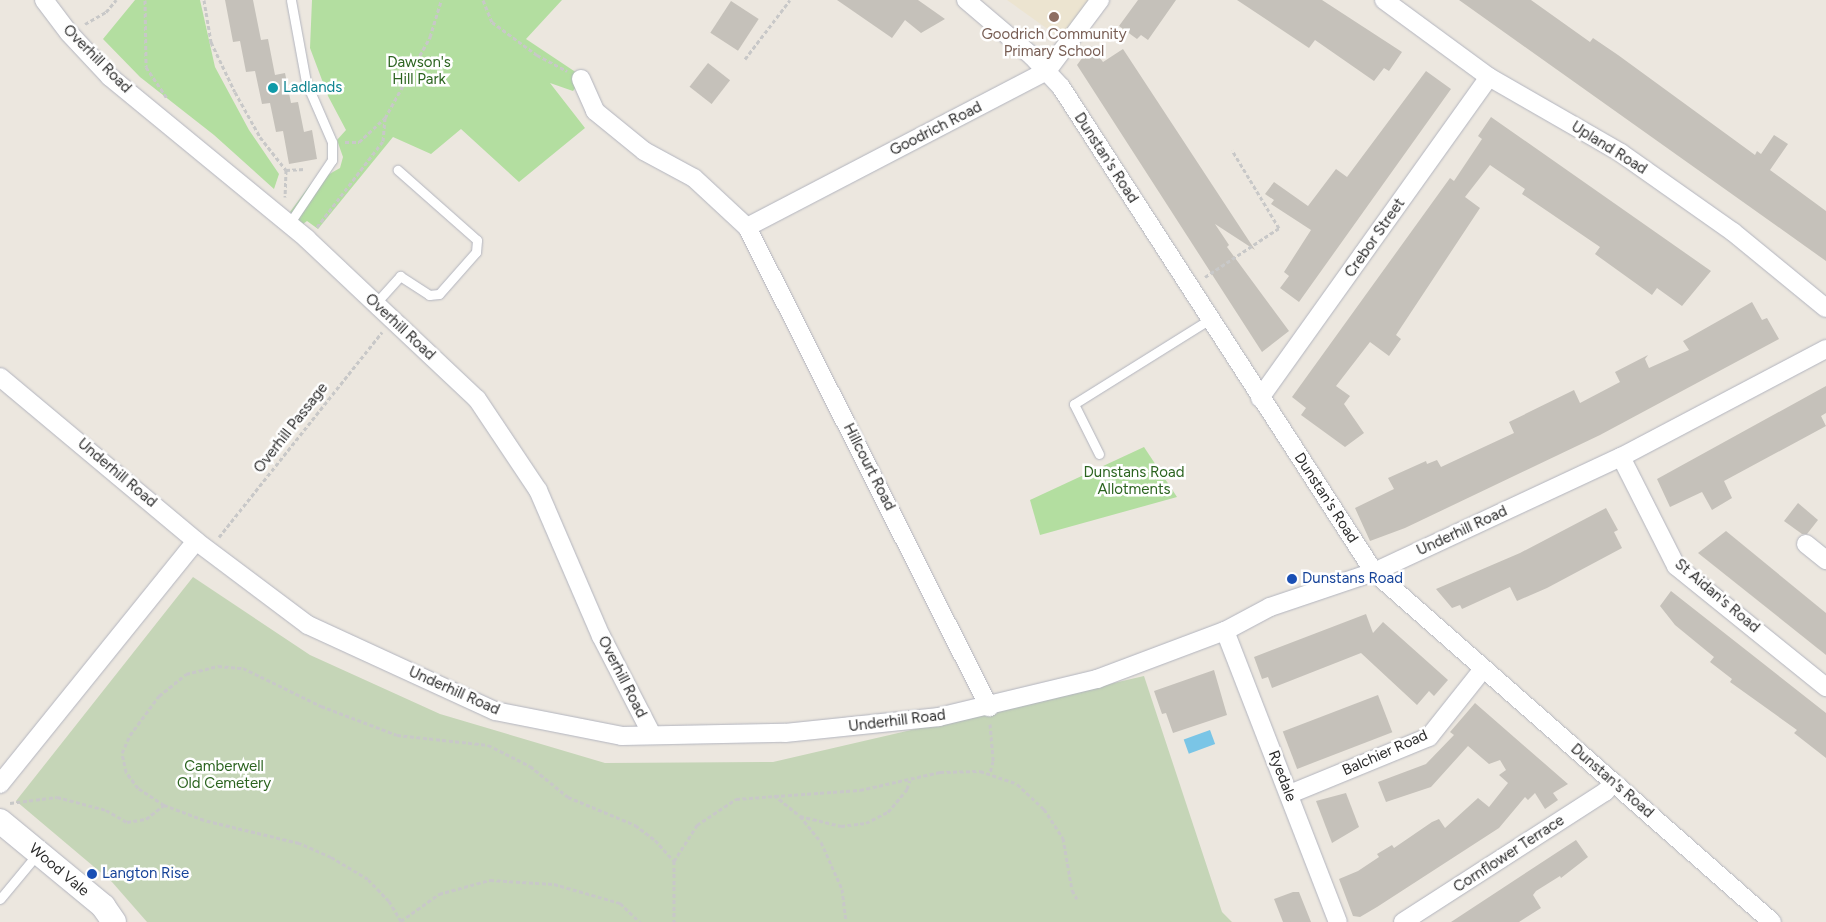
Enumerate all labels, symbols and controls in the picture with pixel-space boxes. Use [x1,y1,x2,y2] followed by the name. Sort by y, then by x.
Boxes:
[1048,11,1060,23] marker: Goodrich Community Primary School
[59,21,135,97] street label: Overhill Road
[981,25,1127,60] place label: Goodrich Community Primary School
[387,53,451,88] park label: Dawson's Hill Park
[283,79,342,97] place label: Ladlands
[267,82,279,94] marker: Ladlands
[887,98,985,160] street label: Goodrich Road
[1070,110,1142,206] street label: Dunstan's Road
[1568,118,1650,178] street label: Upland Road
[1341,195,1409,281] street label: Crebor Street
[361,290,439,364] street label: Overhill Road
[250,379,332,477] street label: Overhill Passage
[839,420,899,514] street label: Hillcourt Road
[74,435,160,511] street label: Underhill Road
[1290,450,1362,546] street label: Dunstan's Road
[1084,463,1184,498] park label: Dunstans Road Allotments
[1414,502,1510,560] street label: Underhill Road
[1671,555,1763,637] street label: St Aidan's Road
[1302,570,1403,588] place label: Dunstans Road
[1286,573,1298,585] marker: Dunstans Road
[594,633,650,721] street label: Overhill Road
[406,663,502,719] street label: Underhill Road
[847,706,947,736] street label: Underhill Road
[1340,726,1430,780] street label: Balchier Road
[1567,740,1657,822] street label: Dunstan's Road
[1264,748,1300,804] street label: Ryedale
[177,757,271,792] park label: Camberwell Old Cemetery
[1450,811,1568,897] street label: Cornflower Terrace
[25,840,93,900] street label: Wood Vale
[102,865,189,883] place label: Langton Rise
[86,868,98,880] marker: Langton Rise

